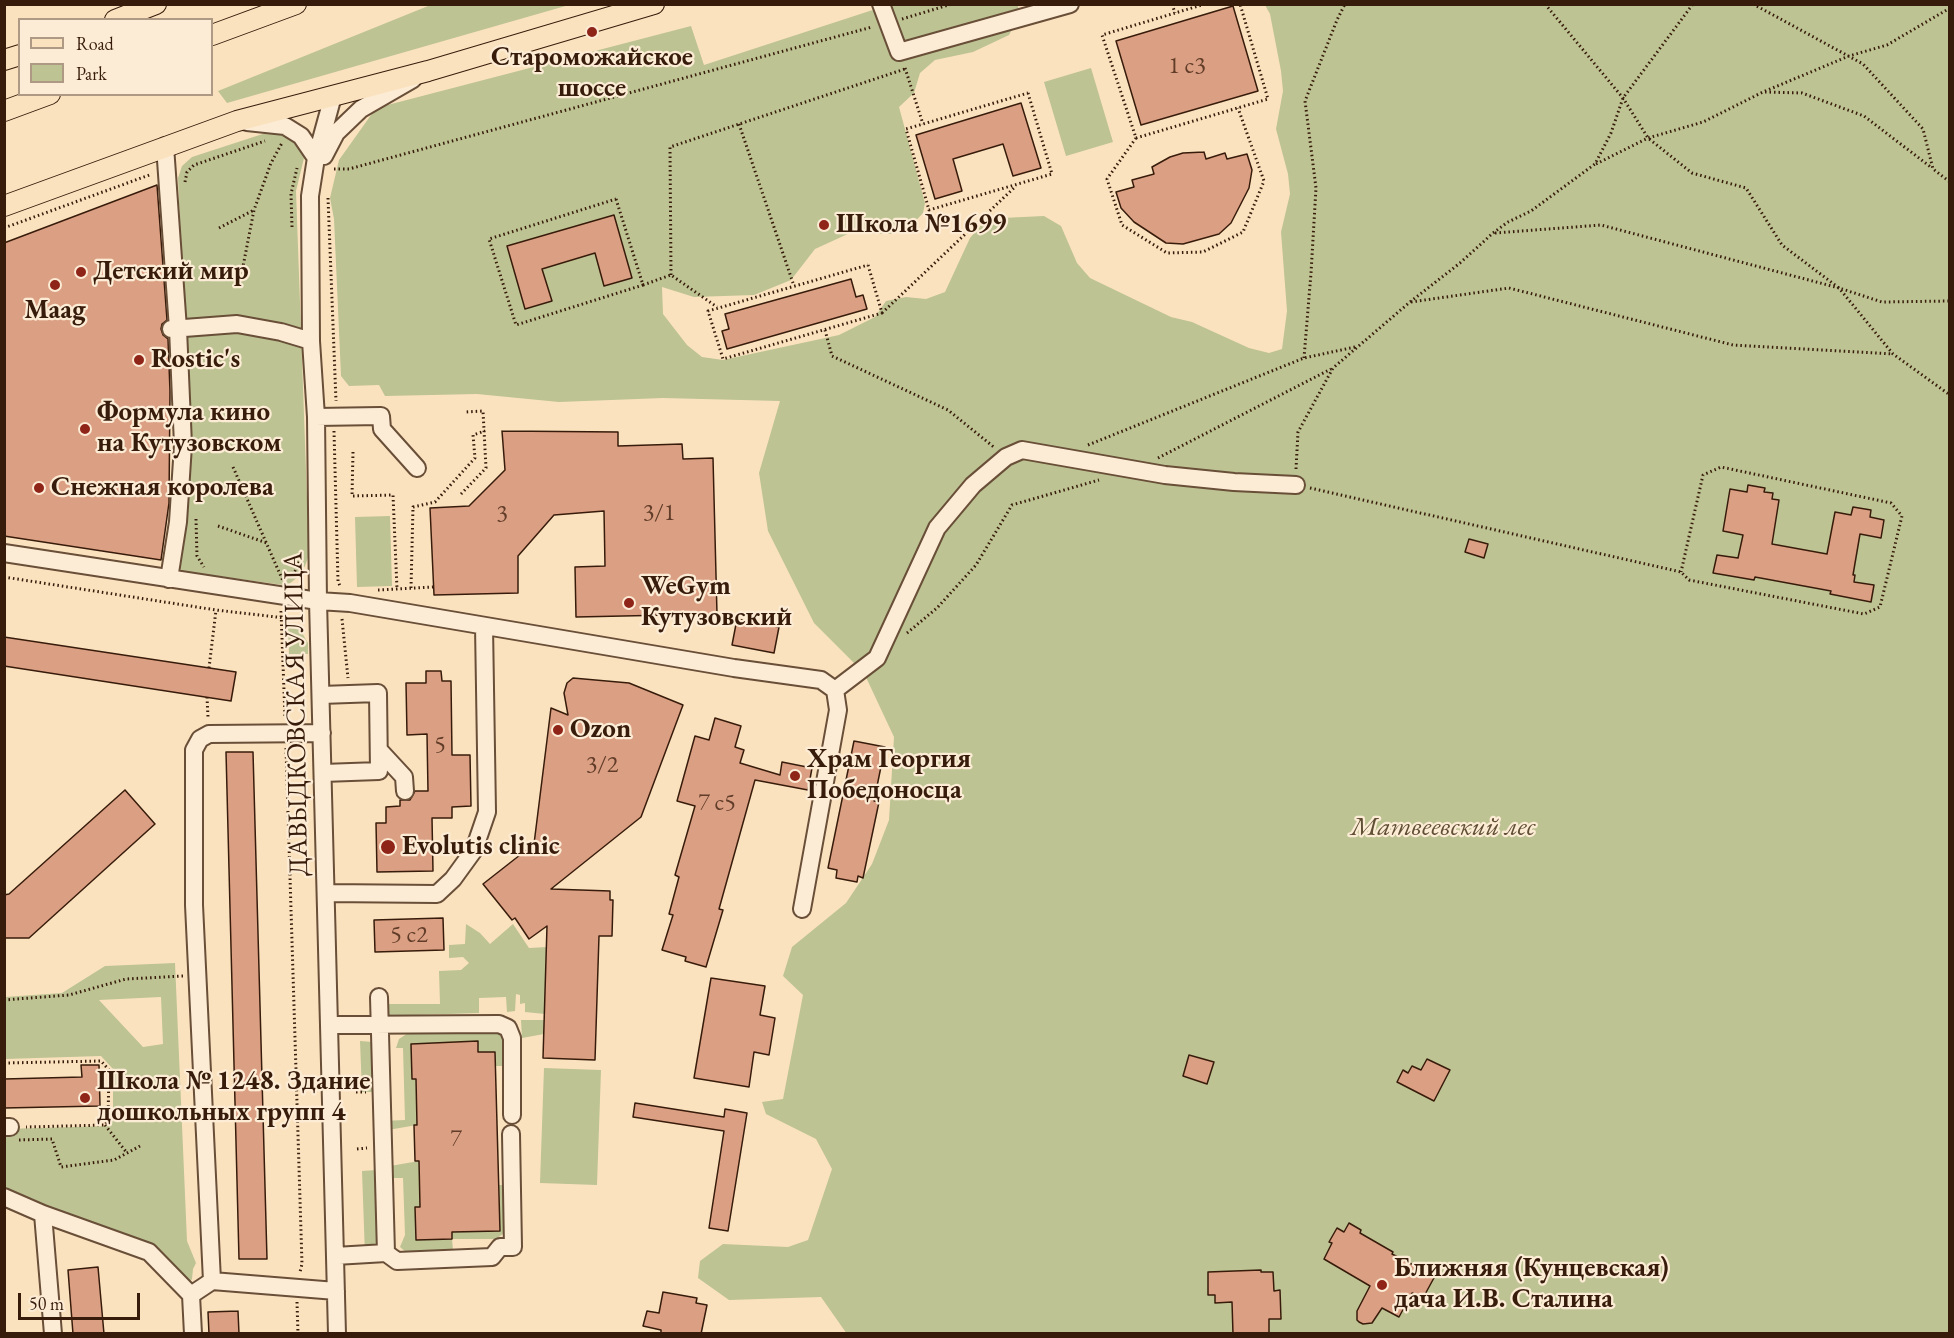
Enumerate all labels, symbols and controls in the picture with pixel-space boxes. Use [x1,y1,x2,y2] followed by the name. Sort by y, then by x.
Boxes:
[18,18,213,96] legend
[585,25,599,39] marker: Староможайское шоссе
[76,32,114,55] text: Road
[491,42,693,105] place label: Староможайское шоссе
[1168,52,1206,80] house number: 1 с3
[76,62,107,85] text: Park
[836,209,1006,241] place label: Школа №1699
[817,218,831,232] marker: Школа №1699
[93,256,249,288] place label: Детский мир
[74,265,88,279] marker: Детский мир
[48,278,62,292] marker: Maag
[24,295,86,327] place label: Maag
[151,344,240,376] place label: Rostic's
[132,353,146,367] marker: Rostic's
[97,397,282,460] place label: Формула кино на Кутузовском
[78,422,92,436] marker: Формула кино на Кутузовском
[51,472,274,504] place label: Снежная королева
[32,481,46,495] marker: Снежная королева
[643,499,675,527] house number: 3/1
[496,500,508,528] house number: 3
[278,552,316,876] street label: ДАВЫДКОВСКАЯ УЛИЦА
[641,571,792,634] place label: WeGym Кутузовский
[622,596,636,610] marker: WeGym Кутузовский
[570,714,631,746] place label: Ozon
[551,723,565,737] marker: Ozon
[434,731,446,759] house number: 5
[807,744,971,807] place label: Храм Георгия Победоносца
[586,751,618,779] house number: 3/2
[788,769,802,783] marker: Храм Георгия Победоносца
[698,789,736,817] house number: 7 с5
[1351,812,1535,844] park label: Матвеевский лес
[402,831,560,863] place label: Evolutis clinic
[379,838,397,856] marker: Evolutis clinic
[390,921,428,949] house number: 5 с2
[97,1066,371,1129] place label: Школа № 1248. Здание дошкольных групп 4
[78,1091,92,1105] marker: Школа № 1248. Здание дошкольных групп 4
[450,1125,462,1153] house number: 7
[1394,1253,1669,1316] place label: Ближняя (Кунцевская) дача И.В. Сталина
[1375,1278,1389,1292] marker: Ближняя (Кунцевская) дача И.В. Сталина
[21,1281,142,1319] scale bar
[29,1292,64,1315] text: 50 m

